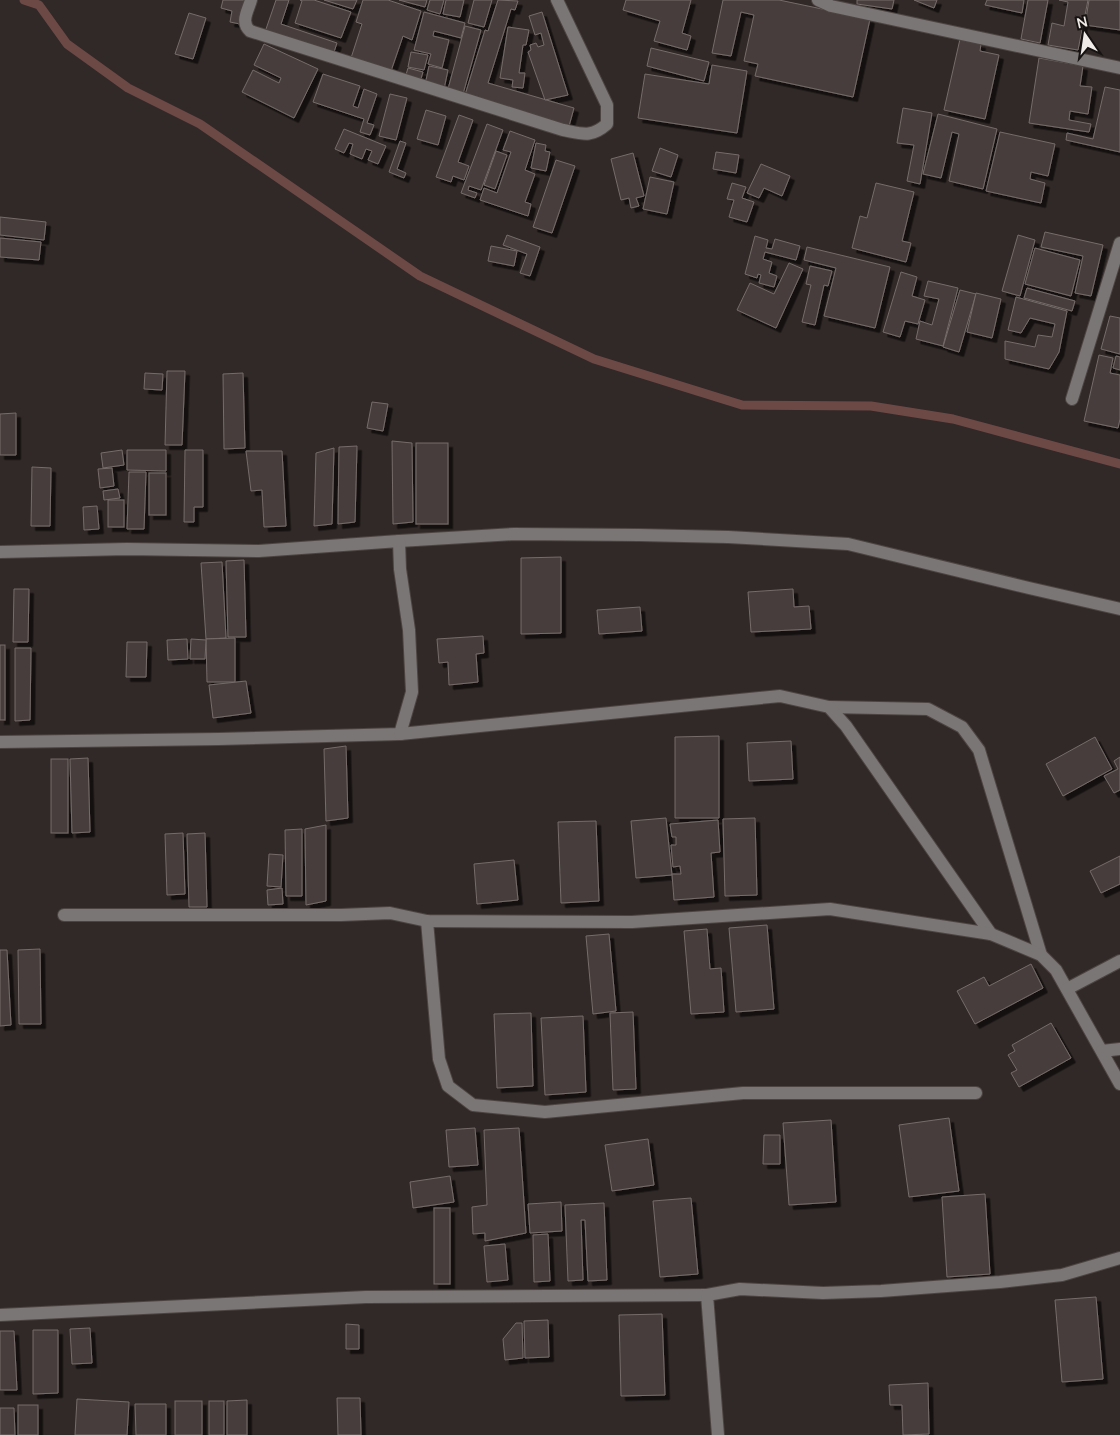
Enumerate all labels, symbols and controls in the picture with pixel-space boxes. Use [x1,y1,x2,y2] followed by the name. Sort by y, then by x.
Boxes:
[1060,10,1110,60] north arrow
[1075,12,1089,31] text: N

